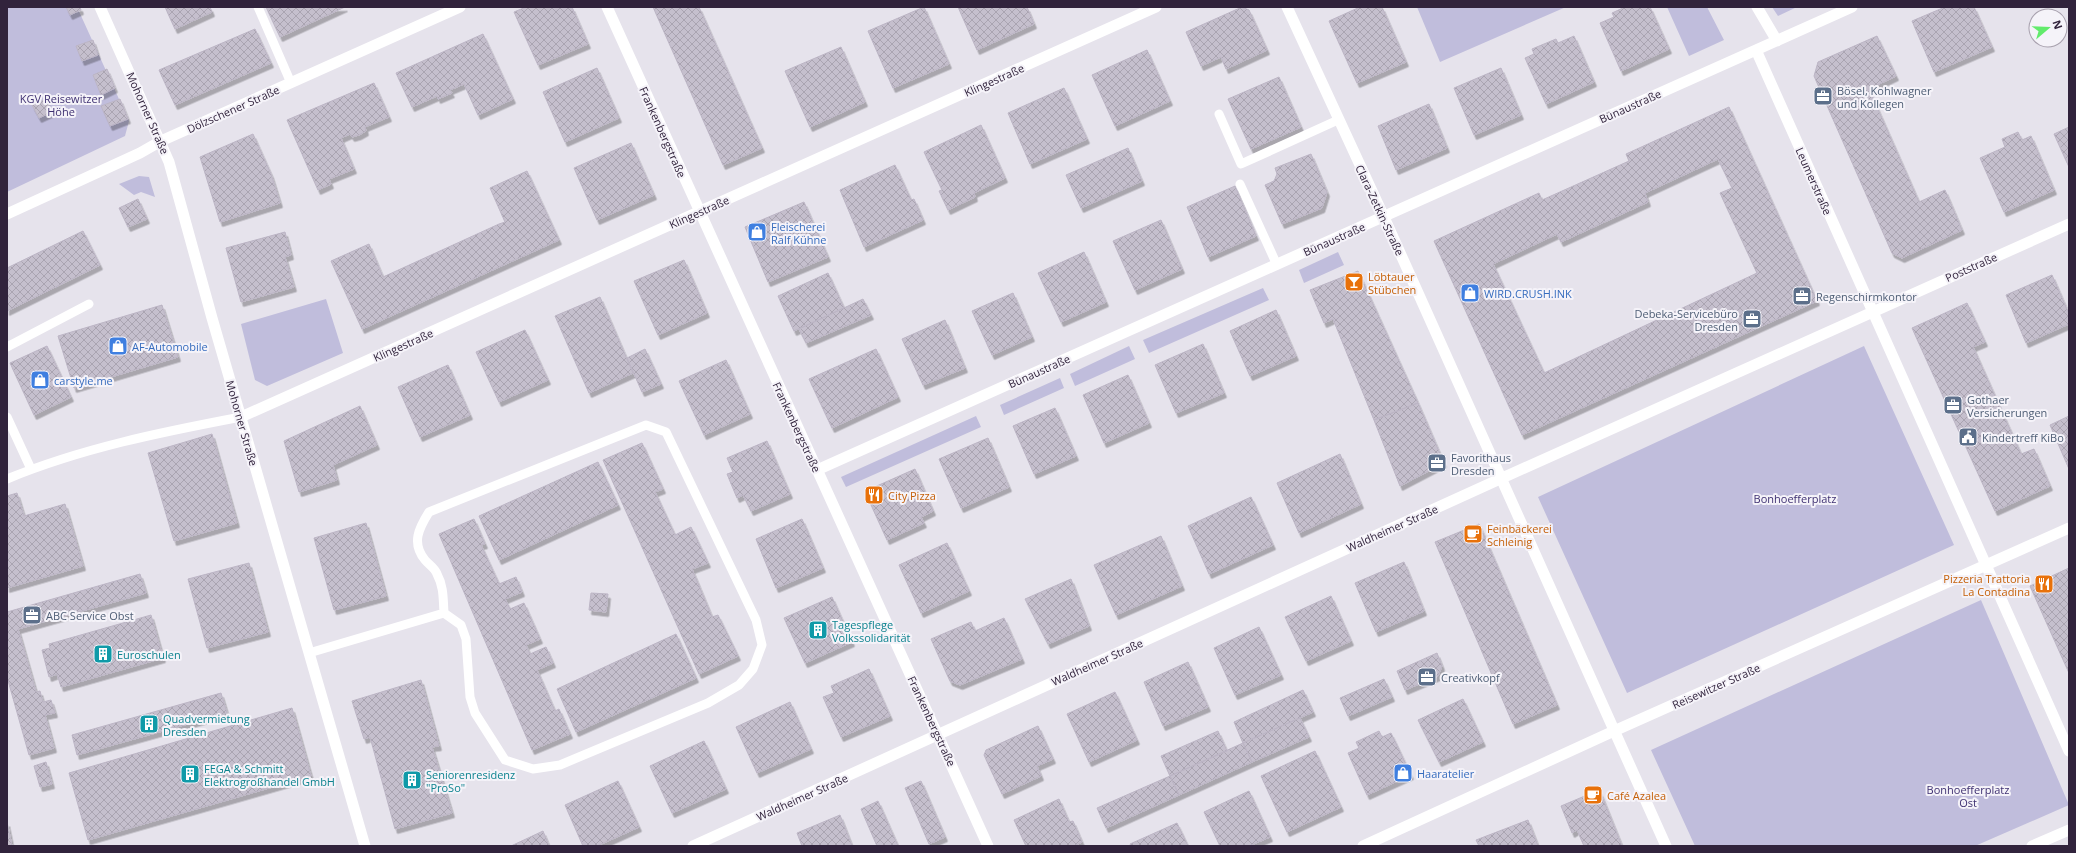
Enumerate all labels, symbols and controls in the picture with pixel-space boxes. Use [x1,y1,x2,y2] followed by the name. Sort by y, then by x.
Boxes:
[2028,8,2068,48] north arrow
[2049,18,2066,31] text: N
[962,60,1026,100] street label: Klingestraße
[123,70,173,156] street label: Mohorner Straße
[184,82,282,136] street label: Dölzschener Straße
[1837,83,1932,111] place label: Bösel, Kohlwagner und Kollegen
[636,84,690,180] street label: Frankenbergstraße
[1812,85,1834,107] office icon: Bösel, Kohlwagner und Kollegen
[1597,86,1663,126] street label: Bünaustraße
[20,91,103,119] park label: KGV Reisewitzer Höhe
[1792,145,1836,217] street label: Leumerstraße
[1352,162,1408,258] street label: Clara-Zetkin-Straße
[667,192,731,232] street label: Klingestraße
[771,219,826,247] place label: Fleischerei Ralf Kühne
[1301,219,1367,259] street label: Bünaustraße
[746,221,768,243] shop icon: Fleischerei Ralf Kühne
[1943,249,1999,285] street label: Poststraße
[1368,269,1416,297] place label: Löbtauer Stübchen
[1343,271,1365,293] bar icon: Löbtauer Stübchen
[1459,282,1481,304] shop icon: WIRD.CRUSH.INK
[1791,285,1813,307] office icon: Regenschirmkontor
[1484,286,1572,301] place label: WIRD.CRUSH.INK
[1816,289,1917,304] place label: Regenschirmkontor
[1634,306,1738,334] place label: Debeka-Servicebüro Dresden
[1741,308,1763,330] office icon: Debeka-Servicebüro Dresden
[371,325,435,365] street label: Klingestraße
[107,335,129,357] shop icon: AF-Automobile
[132,339,208,354] place label: AF-Automobile
[1006,351,1072,391] street label: Bünaustraße
[29,369,51,391] shop icon: carstyle.me
[54,373,113,388] place label: carstyle.me
[223,379,261,467] street label: Mohorner Straße
[770,379,824,475] street label: Frankenbergstraße
[1967,392,2047,420] place label: Gothaer Versicherungen
[1942,394,1964,416] office icon: Gothaer Versicherungen
[1957,426,1979,448] public building icon: Kindertreff KiBo
[1982,430,2064,445] place label: Kindertreff KiBo
[1451,450,1511,478] place label: Favorithaus Dresden
[1426,452,1448,474] office icon: Favorithaus Dresden
[863,484,885,506] restaurant icon: City Pizza
[888,488,936,503] place label: City Pizza
[1754,491,1836,506] park label: Bonhoefferplatz
[1344,501,1440,555] street label: Waldheimer Straße
[1487,521,1552,549] place label: Feinbäckerei Schleinig
[1462,523,1484,545] cafe icon: Feinbäckerei Schleinig
[1943,571,2030,599] place label: Pizzeria Trattoria La Contadina
[2033,573,2055,595] restaurant icon: Pizzeria Trattoria La Contadina
[21,604,43,626] office icon: ABC Service Obst
[46,608,134,623] place label: ABC Service Obst
[832,617,911,645] place label: Tagespflege Volkssolidarität
[807,619,829,641] building icon: Tagespflege Volkssolidarität
[1049,635,1145,689] street label: Waldheimer Straße
[92,643,114,665] building icon: Euroschulen
[117,647,181,662] place label: Euroschulen
[1670,660,1762,712] street label: Reisewitzer Straße
[1416,666,1438,688] office icon: Creativkopf
[1441,670,1501,685] place label: Creativkopf
[905,673,959,769] street label: Frankenbergstraße
[163,711,250,739] place label: Quadvermietung Dresden
[138,713,160,735] building icon: Quadvermietung Dresden
[204,761,335,789] place label: FEGA & Schmitt Elektrogroßhandel GmbH
[1392,762,1414,784] shop icon: Haaratelier
[179,763,201,785] building icon: FEGA & Schmitt Elektrogroßhandel GmbH
[1417,766,1475,781] place label: Haaratelier
[426,767,515,795] place label: Seniorenresidenz "ProSo"
[401,769,423,791] building icon: Seniorenresidenz "ProSo"
[754,770,850,824] street label: Waldheimer Straße
[1927,782,2009,810] park label: Bonhoefferplatz Ost
[1582,784,1604,806] cafe icon: Café Azalea
[1607,788,1666,803] place label: Café Azalea

